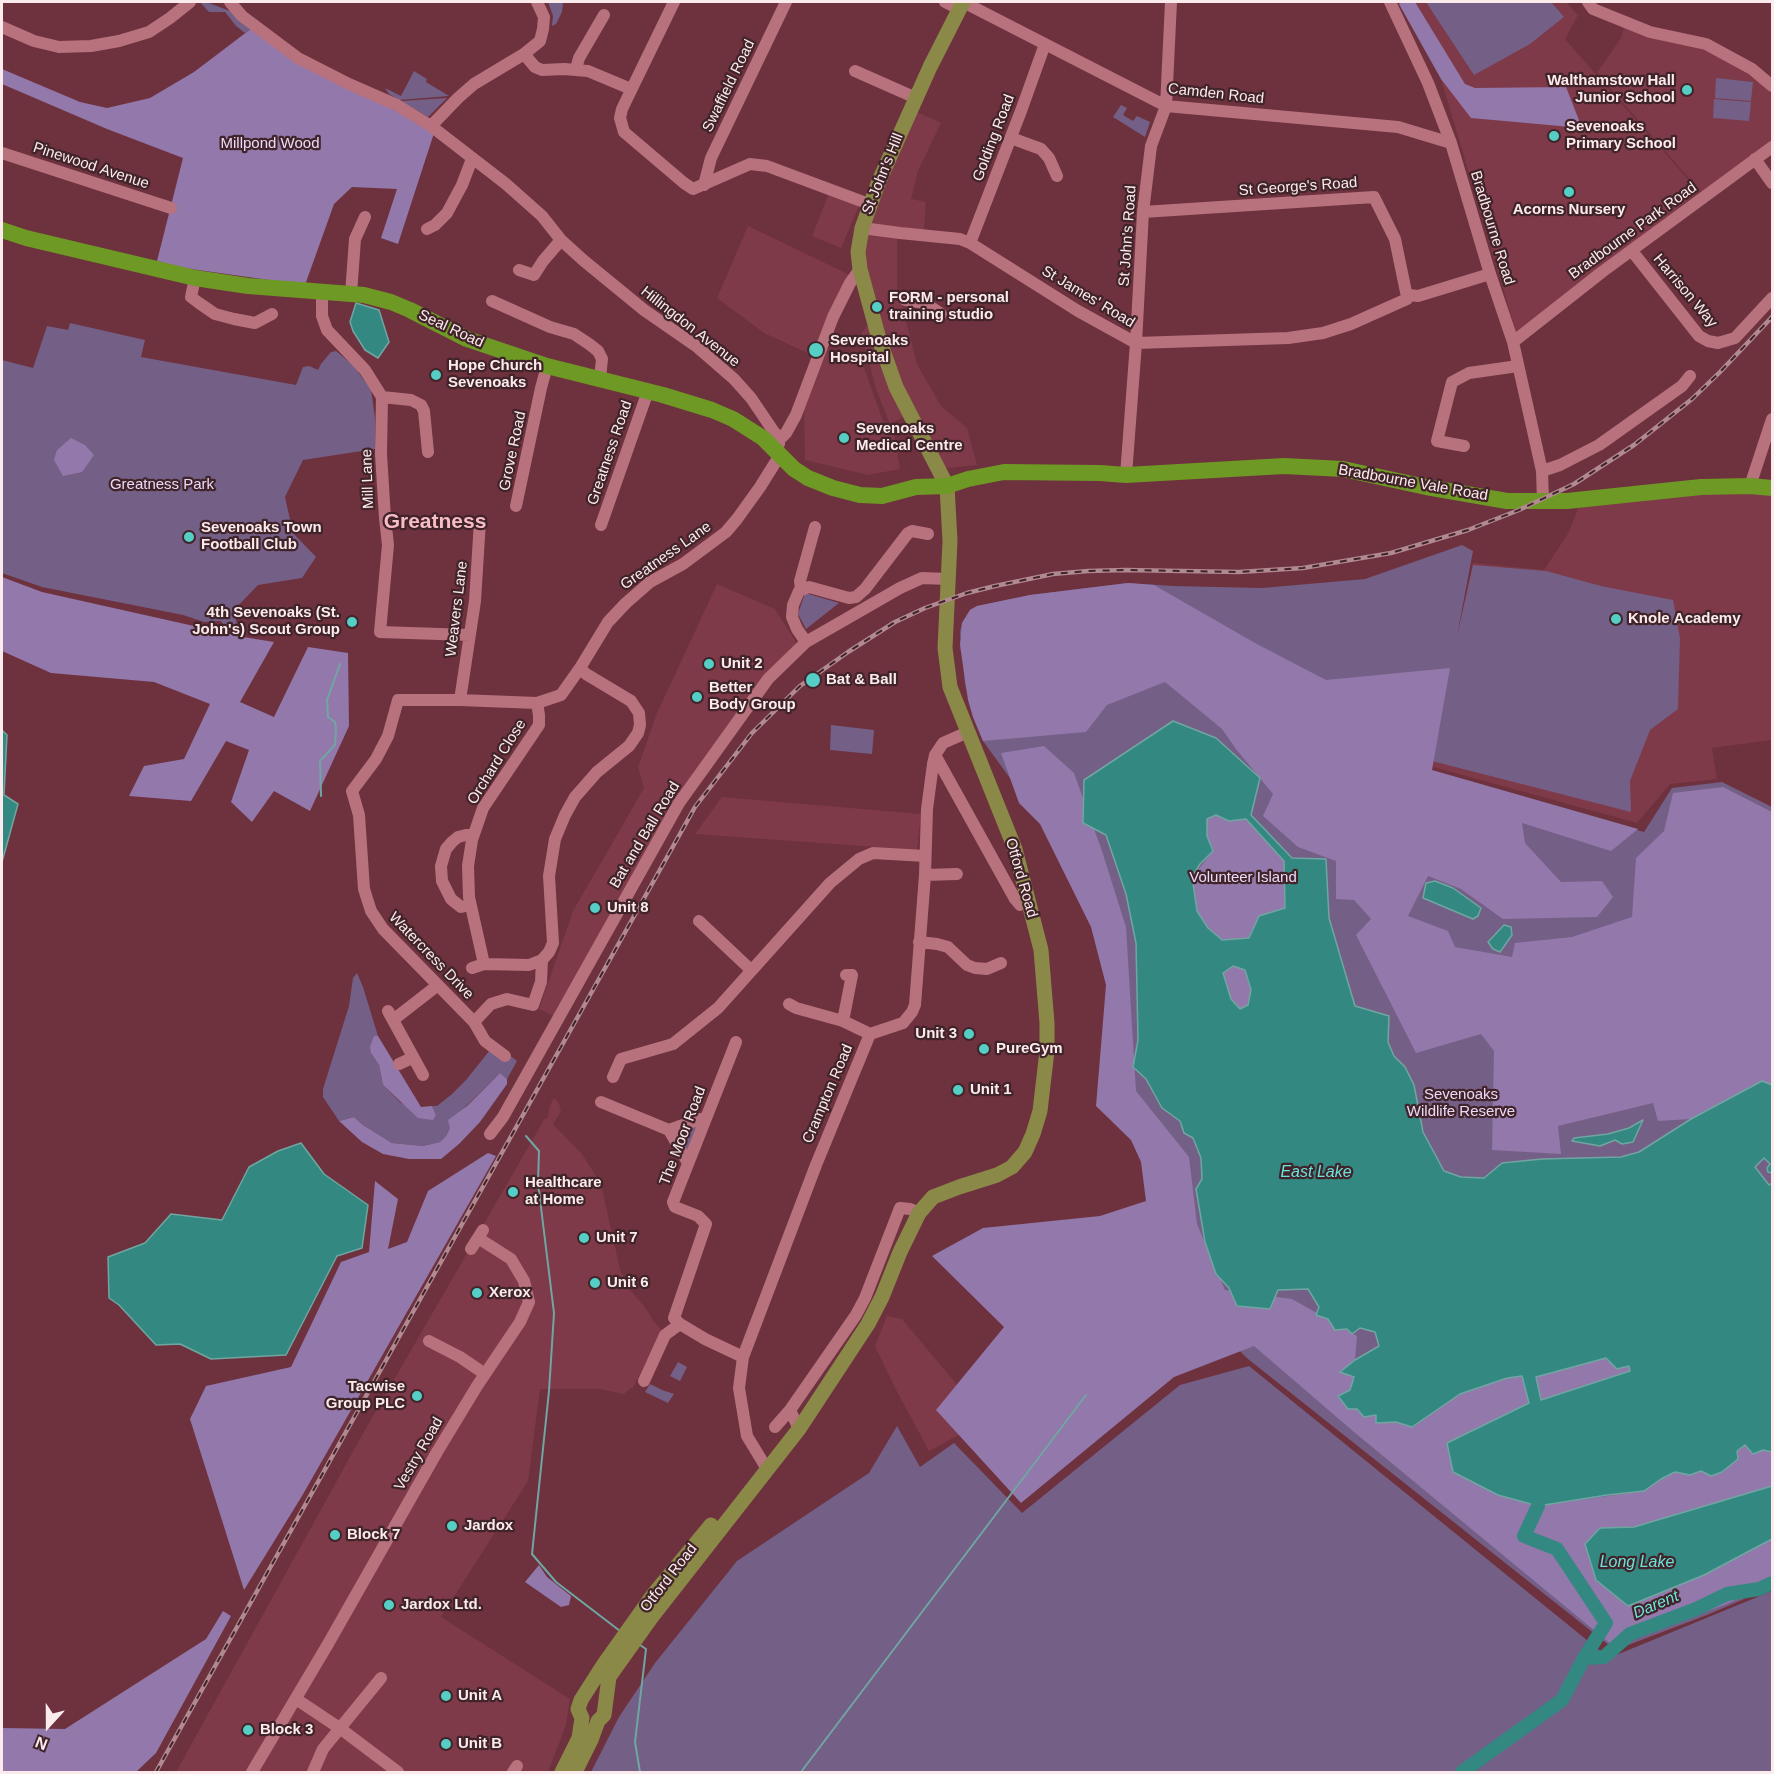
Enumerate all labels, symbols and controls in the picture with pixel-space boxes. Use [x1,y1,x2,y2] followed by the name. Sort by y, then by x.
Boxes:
[699,37,759,135] street label: Swaffield Road
[1547,72,1675,107] place label: Walthamstow Hall Junior School
[1167,80,1265,108] street label: Camden Road
[1680,83,1694,97] marker: Walthamstow Hall Junior School
[969,92,1019,184] street label: Golding Road
[1566,118,1676,153] place label: Sevenoaks Primary School
[1547,129,1561,143] marker: Sevenoaks Primary School
[859,131,907,217] street label: St John's Hill
[221,135,319,153] park label: Millpond Wood
[31,139,151,193] street label: Pinewood Avenue
[1466,169,1518,287] street label: Bradbourne Road
[1238,174,1358,200] street label: St George's Road
[1566,179,1700,283] street label: Bradbourne Park Road
[1115,185,1141,287] street label: St John's Road
[1562,185,1576,199] marker: Acorns Nursery
[1513,201,1625,219] place label: Acorns Nursery
[1649,251,1721,331] street label: Harrison Way
[1038,262,1138,332] street label: St James' Road
[637,283,743,371] street label: Hillingdon Avenue
[889,289,1009,324] place label: FORM - personal training studio
[870,300,884,314] marker: FORM - personal training studio
[415,306,487,352] street label: Seal Road
[830,332,908,367] place label: Sevenoaks Hospital
[807,341,825,359] marker: Sevenoaks Hospital
[448,357,542,392] place label: Hope Church Sevenoaks
[429,368,443,382] marker: Hope Church Sevenoaks
[584,398,636,508] street label: Greatness Road
[496,410,530,492] street label: Grove Road
[856,420,963,455] place label: Sevenoaks Medical Centre
[837,431,851,445] marker: Sevenoaks Medical Centre
[358,449,378,509] street label: Mill Lane
[1337,461,1489,505] street label: Bradbourne Vale Road
[110,476,214,494] park label: Greatness Park
[384,509,486,535] district label: Greatness
[617,518,715,594] street label: Greatness Lane
[201,519,322,554] place label: Sevenoaks Town Football Club
[182,530,196,544] marker: Sevenoaks Town Football Club
[442,560,472,658] street label: Weavers Lane
[192,604,340,639] place label: 4th Sevenoaks (St. John's) Scout Group
[1628,610,1741,628] place label: Knole Academy
[1609,612,1623,626] marker: Knole Academy
[345,615,359,629] marker: 4th Sevenoaks (St. John's) Scout Group
[721,655,763,673] place label: Unit 2
[702,657,716,671] marker: Unit 2
[804,671,822,689] marker: Bat & Ball
[826,671,897,689] place label: Bat & Ball
[709,679,796,714] place label: Better Body Group
[690,690,704,704] marker: Better Body Group
[464,716,530,808] street label: Orchard Close
[606,779,684,891] street label: Bat and Ball Road
[1001,836,1041,920] street label: Otford Road
[1189,869,1297,887] park label: Volunteer Island
[607,899,649,917] place label: Unit 8
[588,901,602,915] marker: Unit 8
[385,909,477,1003] street label: Watercress Drive
[915,1025,957,1043] place label: Unit 3
[962,1027,976,1041] marker: Unit 3
[996,1040,1063,1058] place label: PureGym
[799,1042,857,1146] street label: Crampton Road
[977,1042,991,1056] marker: PureGym
[970,1081,1012,1099] place label: Unit 1
[951,1083,965,1097] marker: Unit 1
[656,1084,710,1188] street label: The Moor Road
[1407,1086,1515,1121] park label: Sevenoaks Wildlife Reserve
[1280,1163,1352,1183] water label: East Lake
[525,1174,602,1209] place label: Healthcare at Home
[506,1185,520,1199] marker: Healthcare at Home
[596,1229,638,1247] place label: Unit 7
[577,1231,591,1245] marker: Unit 7
[607,1274,649,1292] place label: Unit 6
[588,1276,602,1290] marker: Unit 6
[489,1284,531,1302] place label: Xerox
[470,1286,484,1300] marker: Xerox
[326,1378,405,1413] place label: Tacwise Group PLC
[410,1389,424,1403] marker: Tacwise Group PLC
[391,1414,447,1494] street label: Vestry Road
[464,1517,513,1535] place label: Jardox
[445,1519,459,1533] marker: Jardox
[347,1526,400,1544] place label: Block 7
[328,1528,342,1542] marker: Block 7
[637,1540,701,1616] street label: Otford Road
[1600,1553,1674,1573] water label: Long Lake
[1630,1587,1682,1623] water label: Darent
[401,1596,482,1614] place label: Jardox Ltd.
[382,1598,396,1612] marker: Jardox Ltd.
[458,1687,502,1705] place label: Unit A
[439,1689,453,1703] marker: Unit A
[18,1696,78,1756] north arrow
[260,1721,313,1739] place label: Block 3
[241,1723,255,1737] marker: Block 3
[33,1733,50,1753] text: N
[458,1735,502,1753] place label: Unit B
[439,1737,453,1751] marker: Unit B

